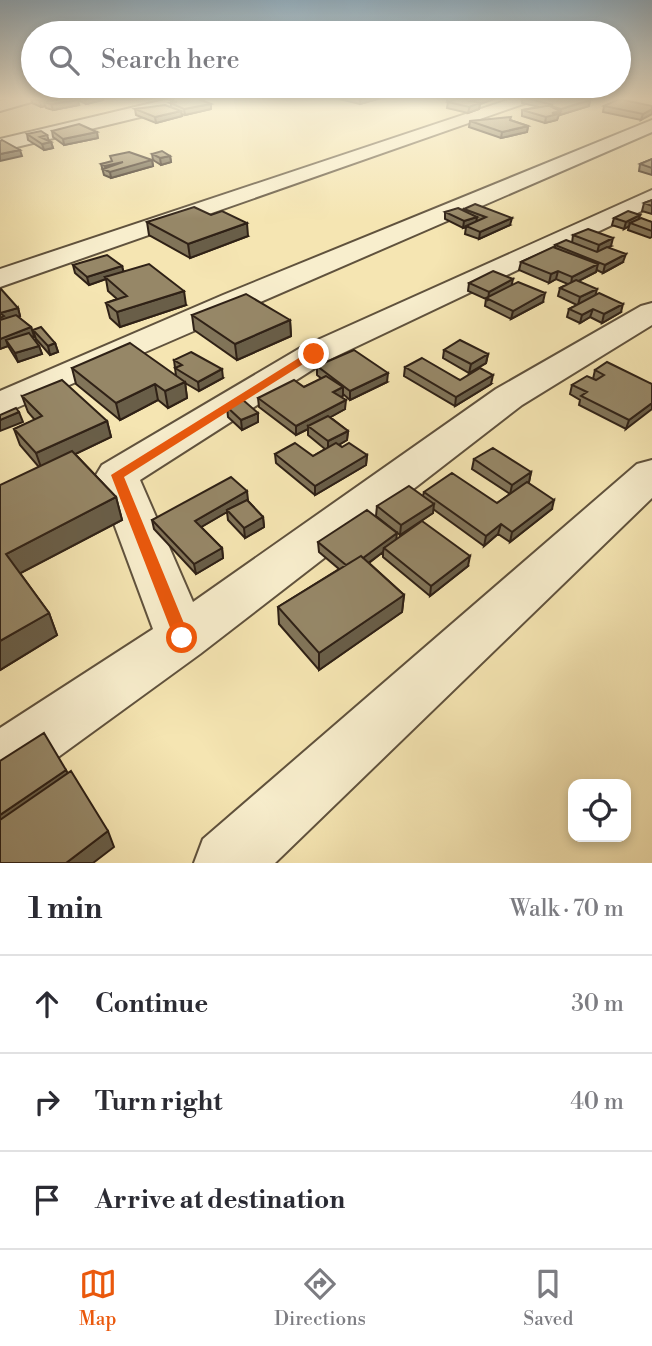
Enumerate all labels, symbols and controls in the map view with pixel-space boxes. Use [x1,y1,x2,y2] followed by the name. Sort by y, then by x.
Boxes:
[21,21,631,98] search box
[45,41,83,79] icon: search
[101,44,240,76] text: Search here
[298,338,329,369] route end
[166,622,197,653] route start
[568,779,631,842] map controls
[568,779,631,842] button: locate
[28,890,103,928] text: 1 min
[510,895,624,923] text: Walk · 70 m
[28,985,66,1023] icon: ahead
[95,988,208,1020] text: Continue
[571,990,624,1018] text: 30 m
[28,1083,66,1121] icon: right
[95,1086,223,1118] text: Turn right
[570,1088,624,1116] text: 40 m
[28,1181,66,1219] icon: arrive
[95,1184,345,1216] text: Arrive at destination
[79,1265,117,1331] tab: Map
[274,1265,366,1331] tab: Directions
[523,1265,573,1331] tab: Saved

